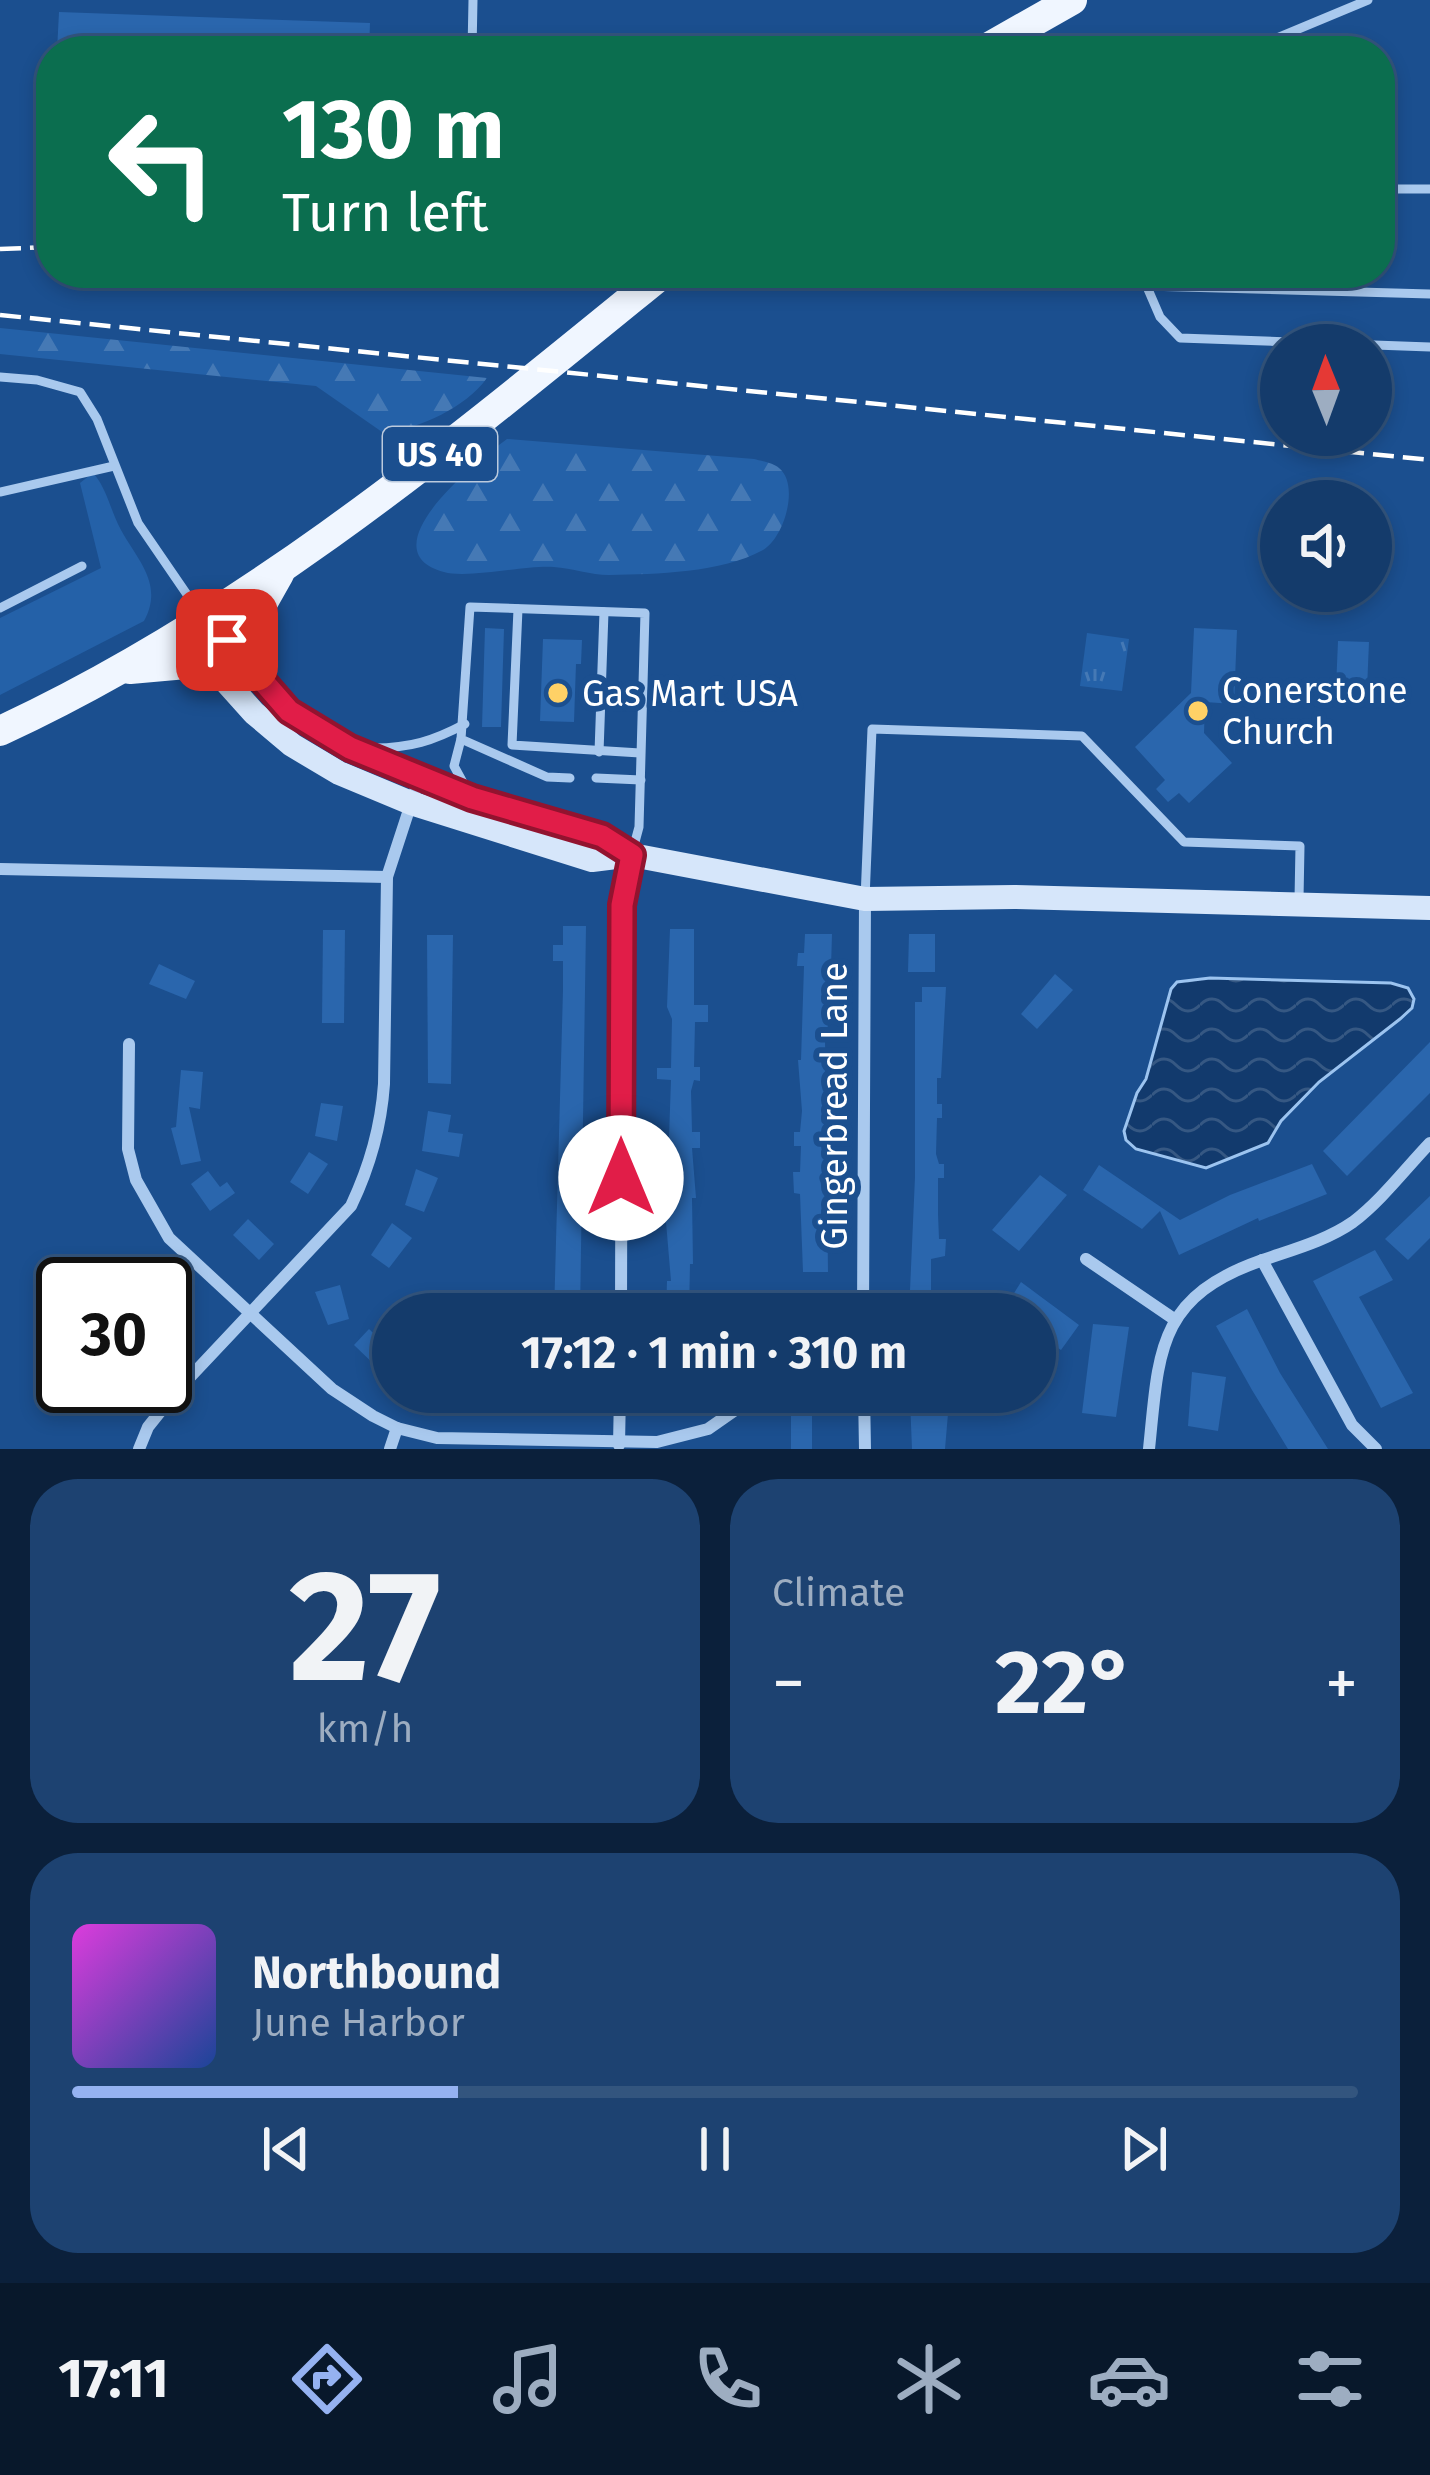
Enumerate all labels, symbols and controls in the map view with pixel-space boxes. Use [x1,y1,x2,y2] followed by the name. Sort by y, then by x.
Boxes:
[282,79,505,180] text: 130 m
[84,84,240,240] icon: left
[282,181,489,245] text: Turn left
[1260,324,1392,456] north arrow
[1260,324,1392,612] map controls
[383,427,497,481] road number: US 40
[1260,480,1392,612] button: sound
[176,589,278,691] pin
[194,607,260,673] icon: arrive
[1222,669,1408,754] place label: Conerstone Church
[582,672,798,716] place label: Gas Mart USA
[545,680,571,706] marker: Gas Mart USA
[1185,698,1211,724] marker: Conerstone Church
[813,962,857,1250] street label: Gingerbread Lane
[558,1115,684,1241] position arrow
[36,1257,192,1413] speed limit sign: 30
[521,1326,907,1380] text: 17:12 · 1 min · 310 m
[289,1534,441,1721] text: 27
[772,1570,905,1616] text: Climate
[995,1629,1135,1737] text: 22°
[772,1644,805,1723] text: −
[1325,1644,1358,1723] text: +
[317,1706,413,1752] text: km/h
[252,1946,501,2000] text: Northbound
[252,2000,465,2046] text: June Harbor
[253,2116,319,2182] icon: previous
[682,2116,748,2182] icon: pause
[1111,2116,1177,2182] icon: next
[285,2337,369,2421] icon: directions
[486,2337,570,2421] icon: music
[686,2337,770,2421] icon: phone
[887,2337,971,2421] icon: climate
[1087,2337,1171,2421] icon: car
[1288,2337,1372,2421] icon: filters
[58,2347,169,2411] text: 17:11

